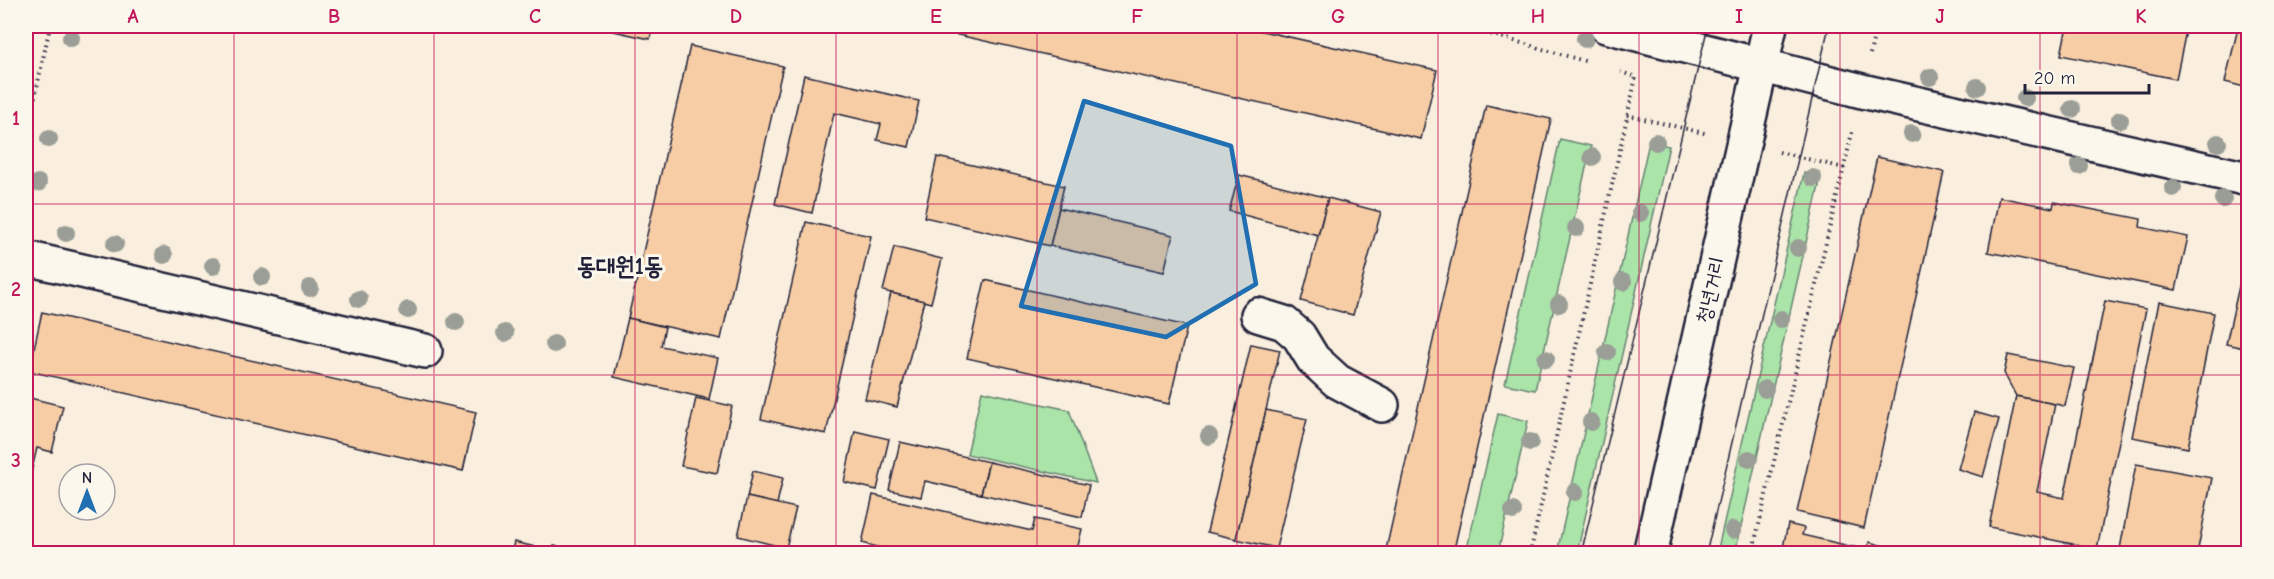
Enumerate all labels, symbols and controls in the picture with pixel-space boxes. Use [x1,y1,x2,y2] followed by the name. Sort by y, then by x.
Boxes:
[127,5,139,28] text: A
[328,5,340,28] text: B
[529,5,541,28] text: C
[730,5,742,28] text: D
[930,5,942,28] text: E
[1131,5,1143,28] text: F
[1331,5,1345,28] text: G
[1531,5,1545,28] text: H
[1735,5,1743,28] text: I
[1935,5,1945,28] text: J
[2135,5,2147,28] text: K
[2025,57,2150,95] scale bar
[2034,68,2075,89] text: 20 m
[12,107,20,130] text: 1
[577,252,663,280] district label: 동대원1동
[1691,254,1729,326] street label: 청년거리
[11,278,21,301] text: 2
[11,449,21,472] text: 3
[57,462,117,522] north arrow
[82,469,92,487] text: N

